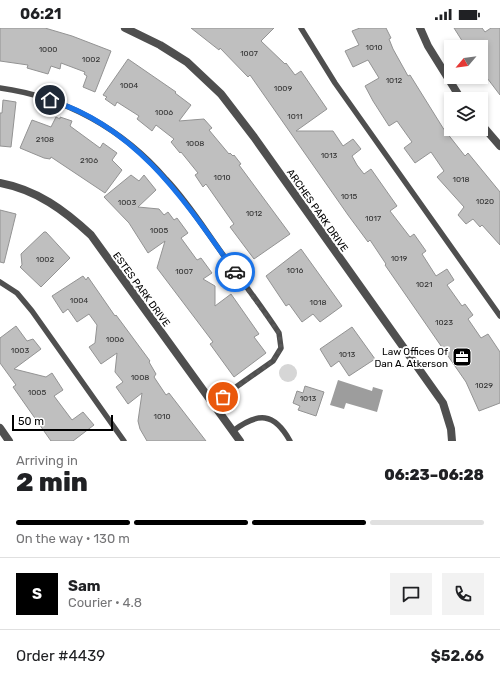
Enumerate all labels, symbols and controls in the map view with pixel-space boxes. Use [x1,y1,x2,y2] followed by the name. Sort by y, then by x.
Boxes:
[20,5,62,23] text: 06:21
[444,40,488,84] north arrow
[444,40,488,136] map controls
[365,43,383,52] house number: 1010
[39,45,57,54] house number: 1000
[240,49,258,58] house number: 1007
[82,55,100,64] house number: 1002
[386,76,403,85] house number: 1012
[120,81,138,90] house number: 1004
[33,83,67,117] pin
[274,84,292,93] house number: 1009
[39,89,61,111] icon: home
[444,92,488,136] button: layers
[155,108,173,117] house number: 1006
[287,112,303,121] house number: 1011
[36,135,54,144] house number: 2108
[186,139,204,148] house number: 1008
[321,151,338,160] house number: 1013
[80,156,98,165] house number: 2106
[284,167,350,254] street label: ARCHES PARK DRIVE
[213,173,231,182] house number: 1010
[452,175,470,184] house number: 1018
[341,192,358,201] house number: 1015
[476,197,494,206] house number: 1020
[118,198,136,207] house number: 1003
[246,209,263,218] house number: 1012
[365,214,381,223] house number: 1017
[150,226,168,235] house number: 1005
[110,250,172,329] street label: ESTES PARK DRIVE
[215,252,255,292] courier
[391,254,408,263] house number: 1019
[36,255,54,264] house number: 1002
[224,261,246,283] icon: car
[287,266,304,275] house number: 1016
[175,267,193,276] house number: 1007
[416,280,432,289] house number: 1021
[70,296,88,305] house number: 1004
[309,298,327,307] house number: 1018
[435,318,453,327] house number: 1023
[106,335,124,344] house number: 1006
[11,346,29,355] house number: 1003
[374,346,448,370] place label: Law Offices Of Dan A. Atkerson
[451,346,473,368] office icon: Law Offices Of Dan A. Atkerson
[339,350,356,359] house number: 1013
[131,373,149,382] house number: 1008
[206,380,240,414] pin
[475,381,493,390] house number: 1029
[212,386,234,408] icon: bag
[28,388,46,397] house number: 1005
[300,394,317,403] house number: 1013
[153,412,171,421] house number: 1010
[12,413,113,432] scale bar
[18,415,44,428] text: 50 m
[16,453,78,468] text: Arriving in
[384,466,484,484] text: 06:23–06:28
[16,467,88,498] text: 2 min
[16,531,130,546] text: On the way · 130 m
[390,573,432,615] button: chat
[442,573,484,615] button: phone
[68,577,101,595] text: Sam
[32,585,42,603] text: S
[68,595,142,610] text: Courier · 4.8
[16,647,105,665] text: Order #4439
[431,647,484,665] text: $52.66

